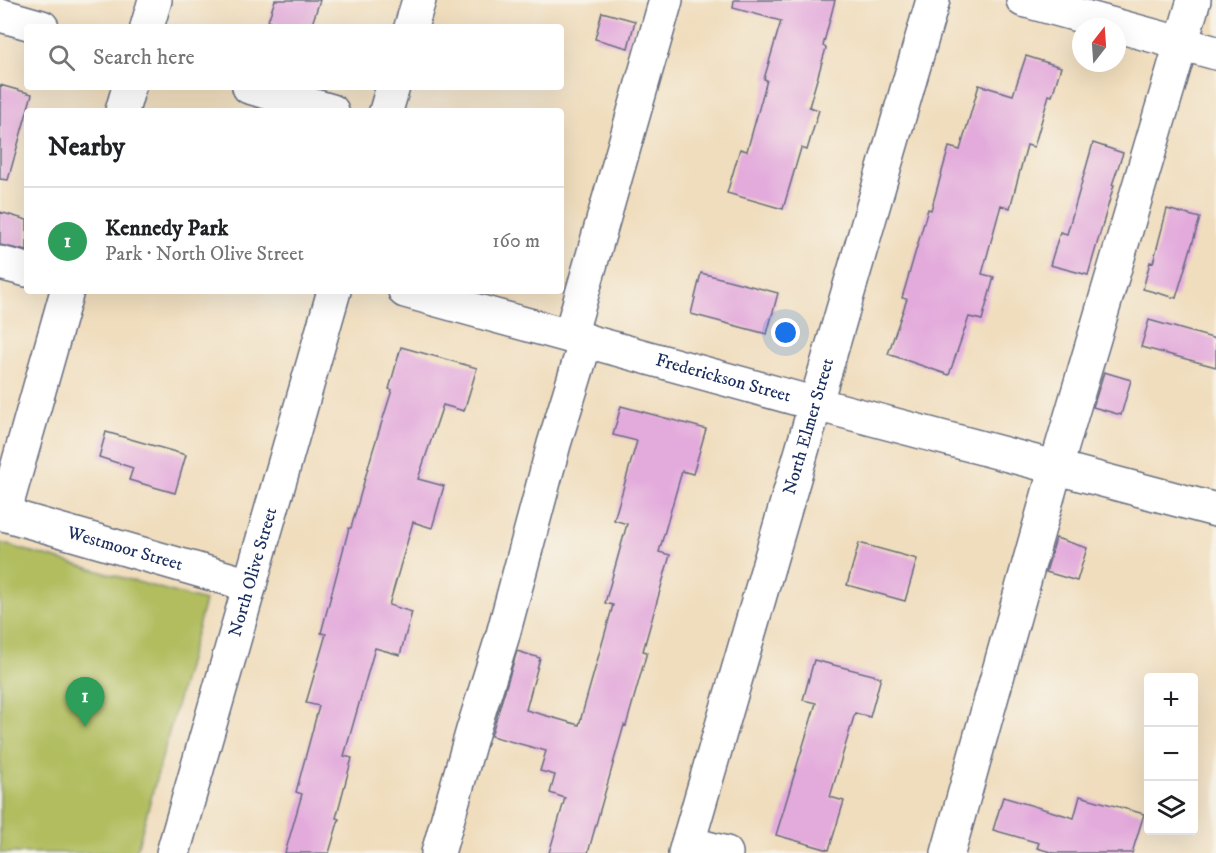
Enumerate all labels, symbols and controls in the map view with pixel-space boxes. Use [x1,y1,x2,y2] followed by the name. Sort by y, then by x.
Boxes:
[1072,18,1126,72] north arrow
[24,24,564,90] search box
[45,41,78,74] icon: search
[93,44,195,71] text: Search here
[48,131,125,164] text: Nearby
[105,215,228,242] text: Kennedy Park
[64,229,71,254] text: 1
[492,229,540,254] text: 160 m
[105,242,304,267] text: Park · North Olive Street
[771,318,800,347] your location
[653,349,794,408] street label: Frederickson Street
[779,356,839,497] street label: North Elmer Street
[224,505,282,639] street label: North Olive Street
[64,522,185,576] street label: Westmoor Street
[1144,673,1198,835] map controls
[1144,673,1198,727] button: +
[66,678,104,727] pin: 1
[1144,727,1198,781] button: −
[1144,781,1198,835] button: layers

